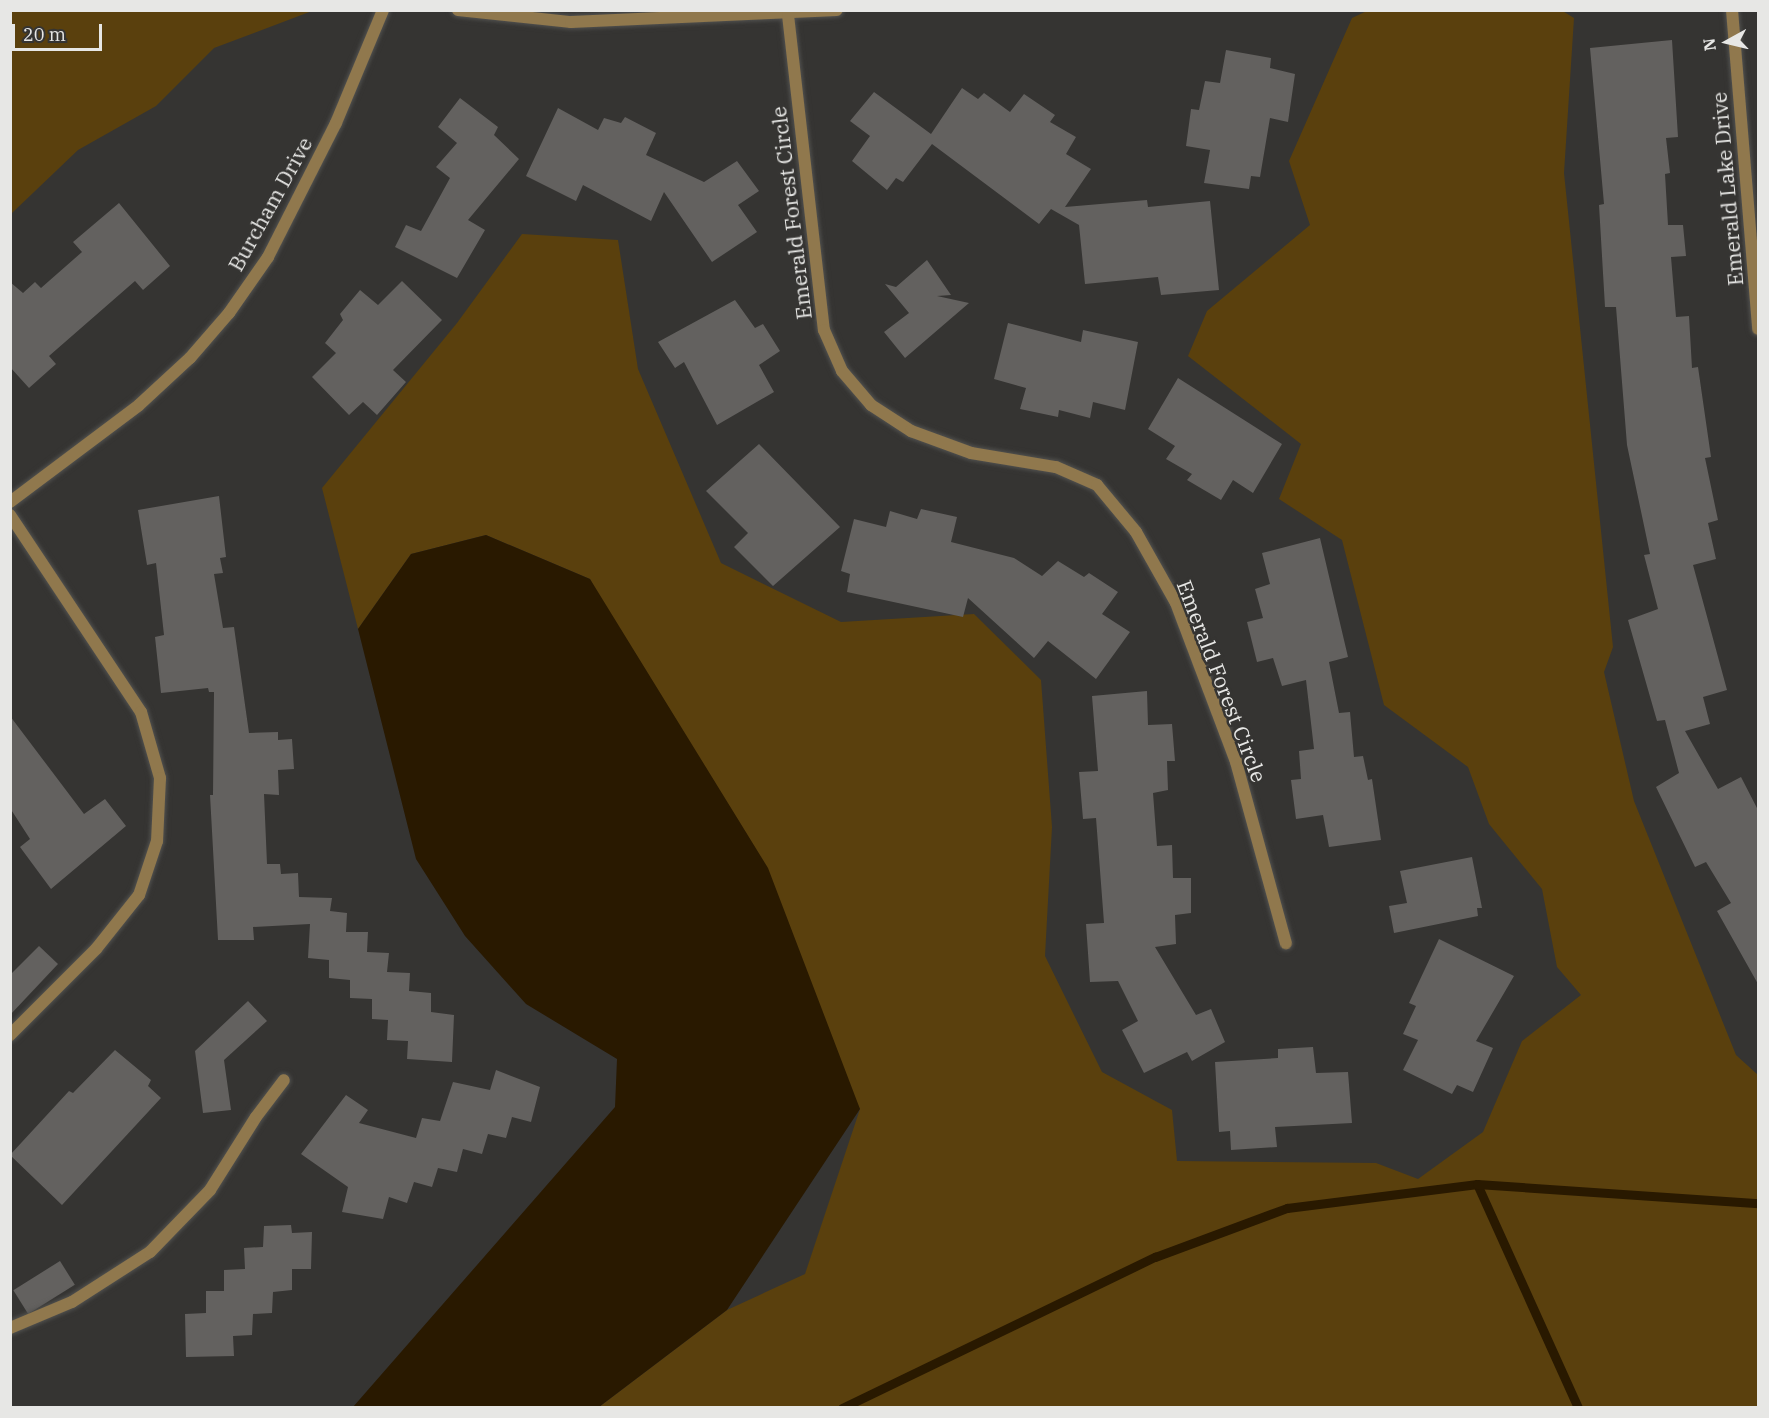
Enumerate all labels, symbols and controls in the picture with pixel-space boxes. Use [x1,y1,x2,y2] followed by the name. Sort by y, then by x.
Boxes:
[15,12,105,50] scale bar
[1697,12,1757,72] north arrow
[23,23,66,46] text: 20 m
[1698,37,1720,52] text: N
[1706,91,1748,287] street label: Emerald Lake Drive
[765,105,817,321] street label: Emerald Forest Circle
[223,133,317,275] street label: Burcham Drive
[1172,576,1272,786] street label: Emerald Forest Circle

